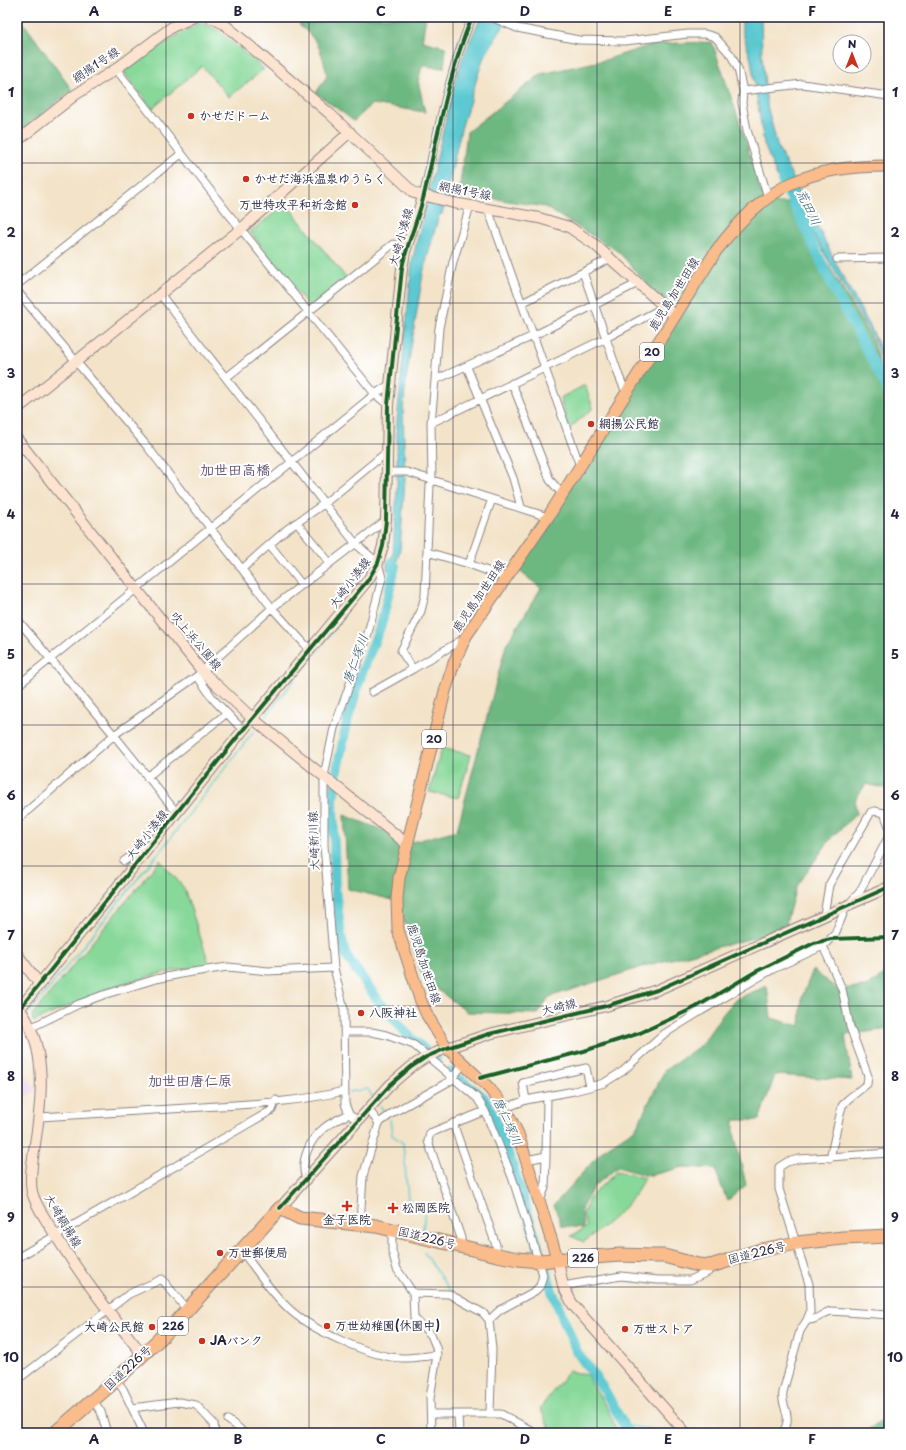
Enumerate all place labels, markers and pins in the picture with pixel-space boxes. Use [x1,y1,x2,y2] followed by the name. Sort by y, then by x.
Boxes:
[199,106,271,124] place label: かせだドーム
[186,111,196,121] marker: かせだドーム
[254,169,386,187] place label: かせだ海浜温泉ゆうらく
[241,174,251,184] marker: かせだ海浜温泉ゆうらく
[239,195,347,213] place label: 万世特攻平和祈念館
[350,200,360,210] marker: 万世特攻平和祈念館
[599,414,659,432] place label: 網揚公民館
[586,419,596,429] marker: 網揚公民館
[369,1003,417,1021] place label: 八阪神社
[356,1008,366,1018] marker: 八阪神社
[402,1198,450,1216] place label: 松岡医院
[341,1200,353,1212] marker: 金子医院
[387,1202,399,1214] marker: 松岡医院
[323,1210,371,1228] place label: 金子医院
[228,1243,288,1261] place label: 万世郵便局
[215,1248,225,1258] marker: 万世郵便局
[335,1316,440,1334] place label: 万世幼稚園(休園中)
[84,1317,144,1335] place label: 大崎公民館
[633,1319,694,1337] place label: 万世ストア
[322,1321,332,1331] marker: 万世幼稚園(休園中)
[147,1322,157,1332] marker: 大崎公民館
[620,1324,630,1334] marker: 万世ストア
[210,1331,263,1349] place label: JAバンク
[197,1336,207,1346] marker: JAバンク

